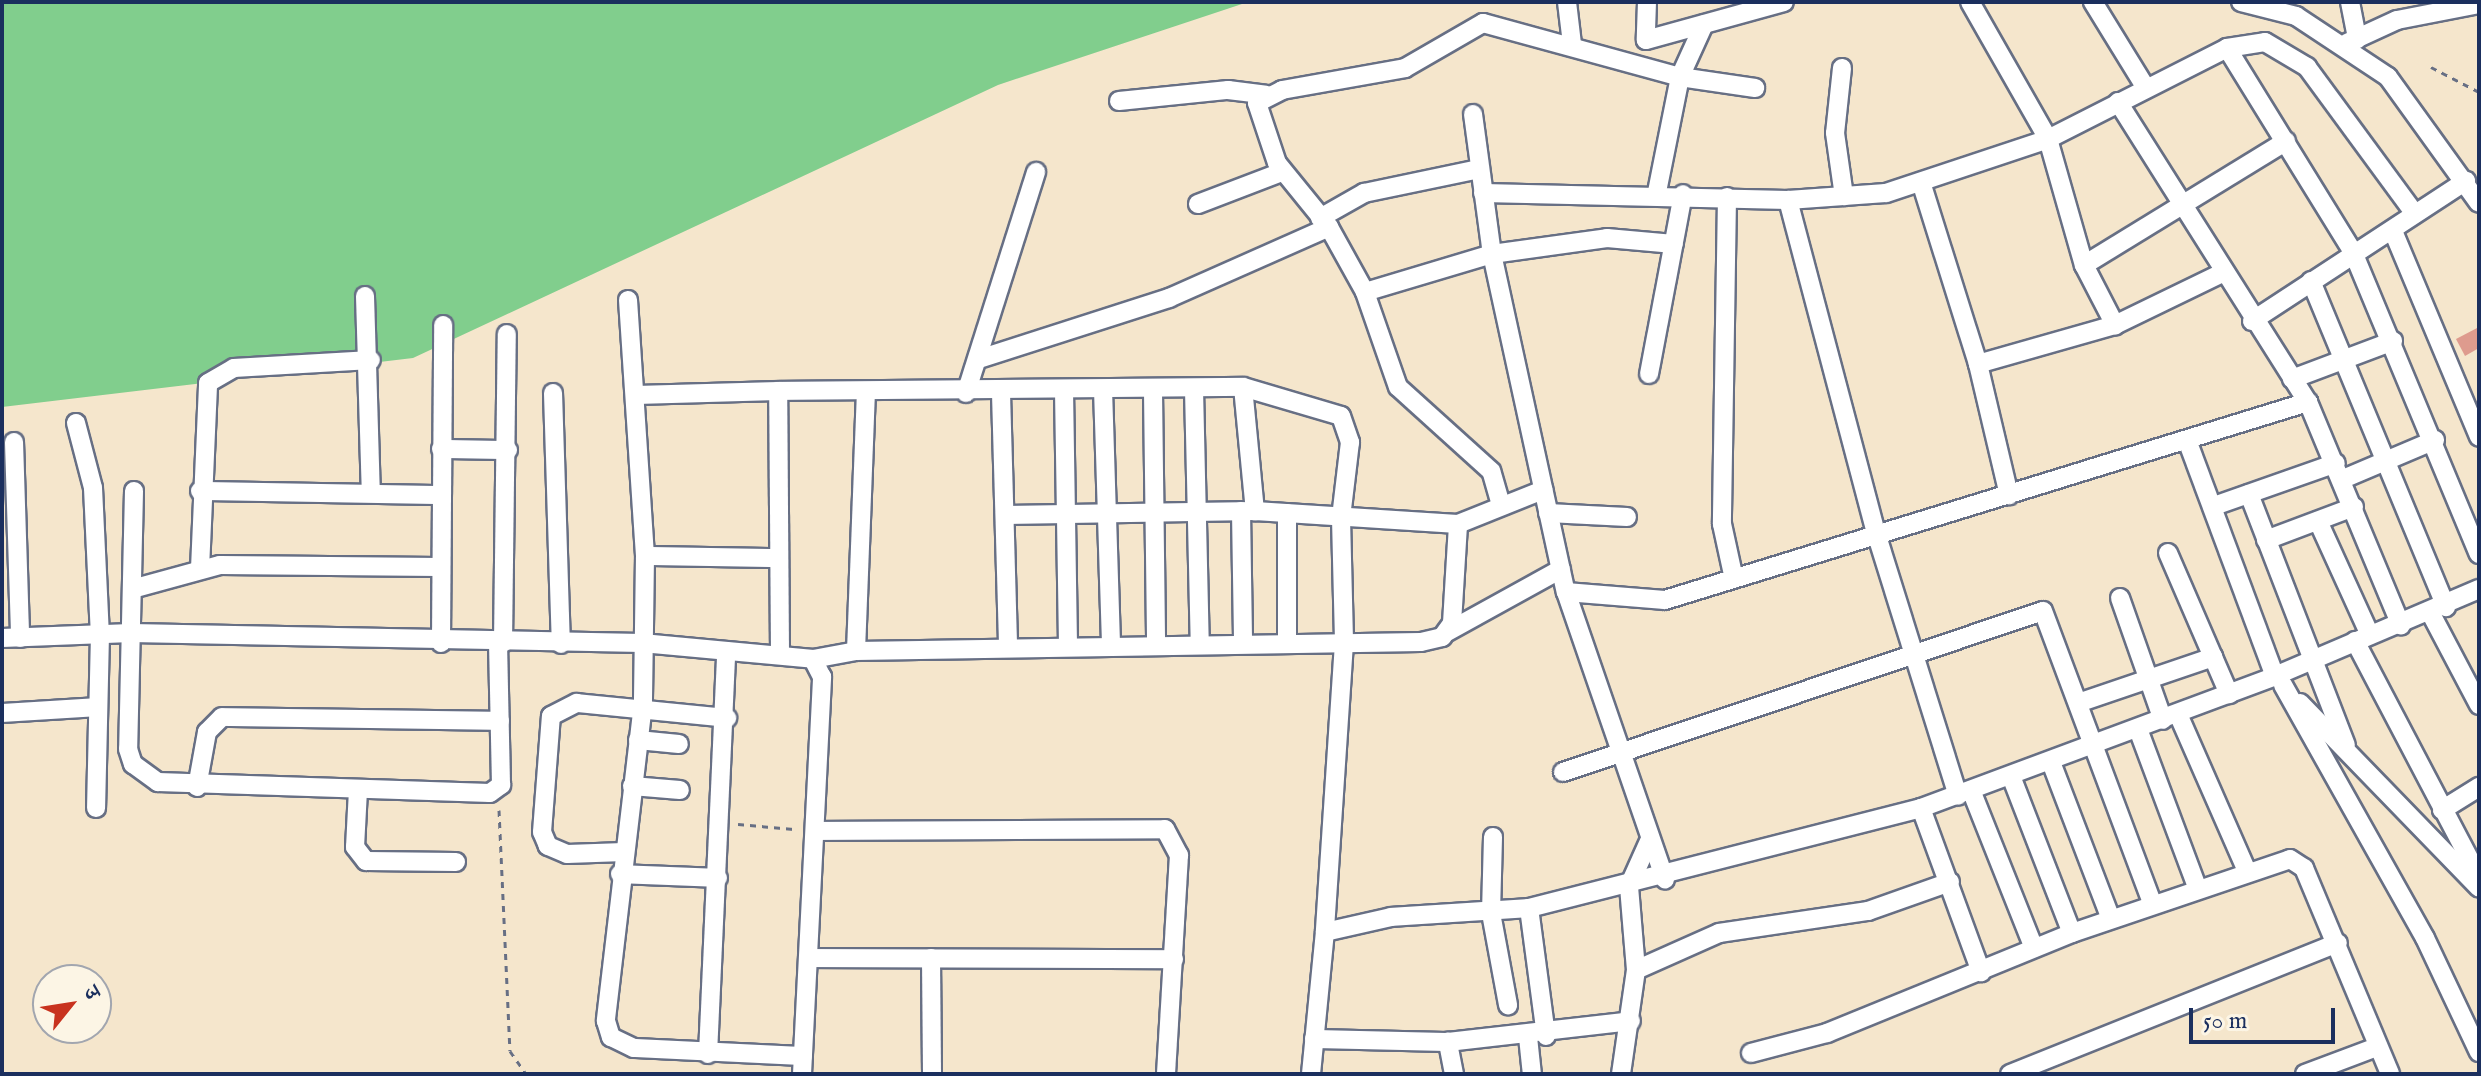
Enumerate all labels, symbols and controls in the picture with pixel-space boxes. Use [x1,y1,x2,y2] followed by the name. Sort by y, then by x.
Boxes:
[32,964,112,1044] north arrow
[76,981,106,1005] text: उ
[2193,992,2339,1042] scale bar
[2203,1006,2247,1037] text: 50 m

